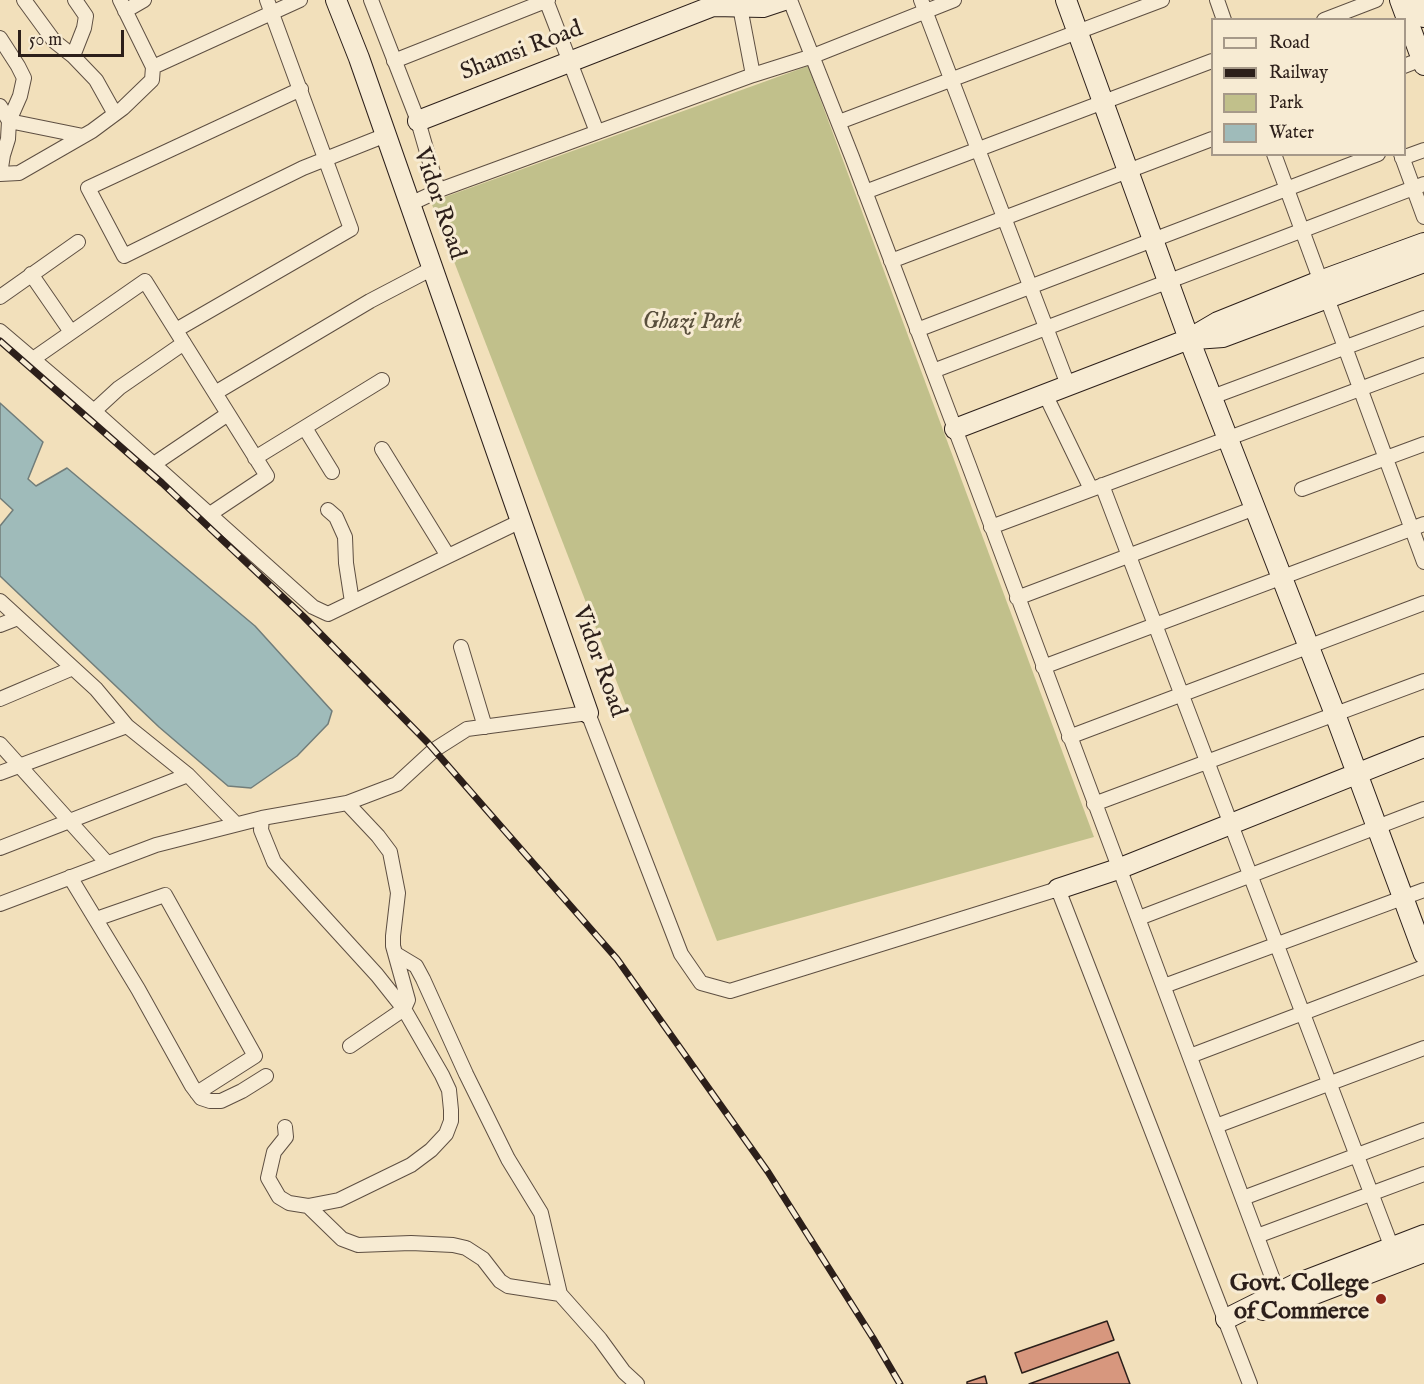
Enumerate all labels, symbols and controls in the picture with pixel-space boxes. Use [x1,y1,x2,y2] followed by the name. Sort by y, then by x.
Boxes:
[457,16,587,88] street label: Shamsi Road
[21,18,128,56] scale bar
[1211,18,1406,156] legend
[29,29,62,52] text: 50 m
[1269,32,1310,55] text: Road
[1269,62,1328,85] text: Railway
[1269,92,1303,115] text: Park
[1269,122,1314,145] text: Water
[406,144,470,264] street label: Vidor Road
[642,309,742,337] park label: Ghazi Park
[565,603,631,721] street label: Vidor Road
[1230,1271,1369,1327] place label: Govt. College of Commerce
[1374,1292,1388,1306] marker: Govt. College of Commerce

